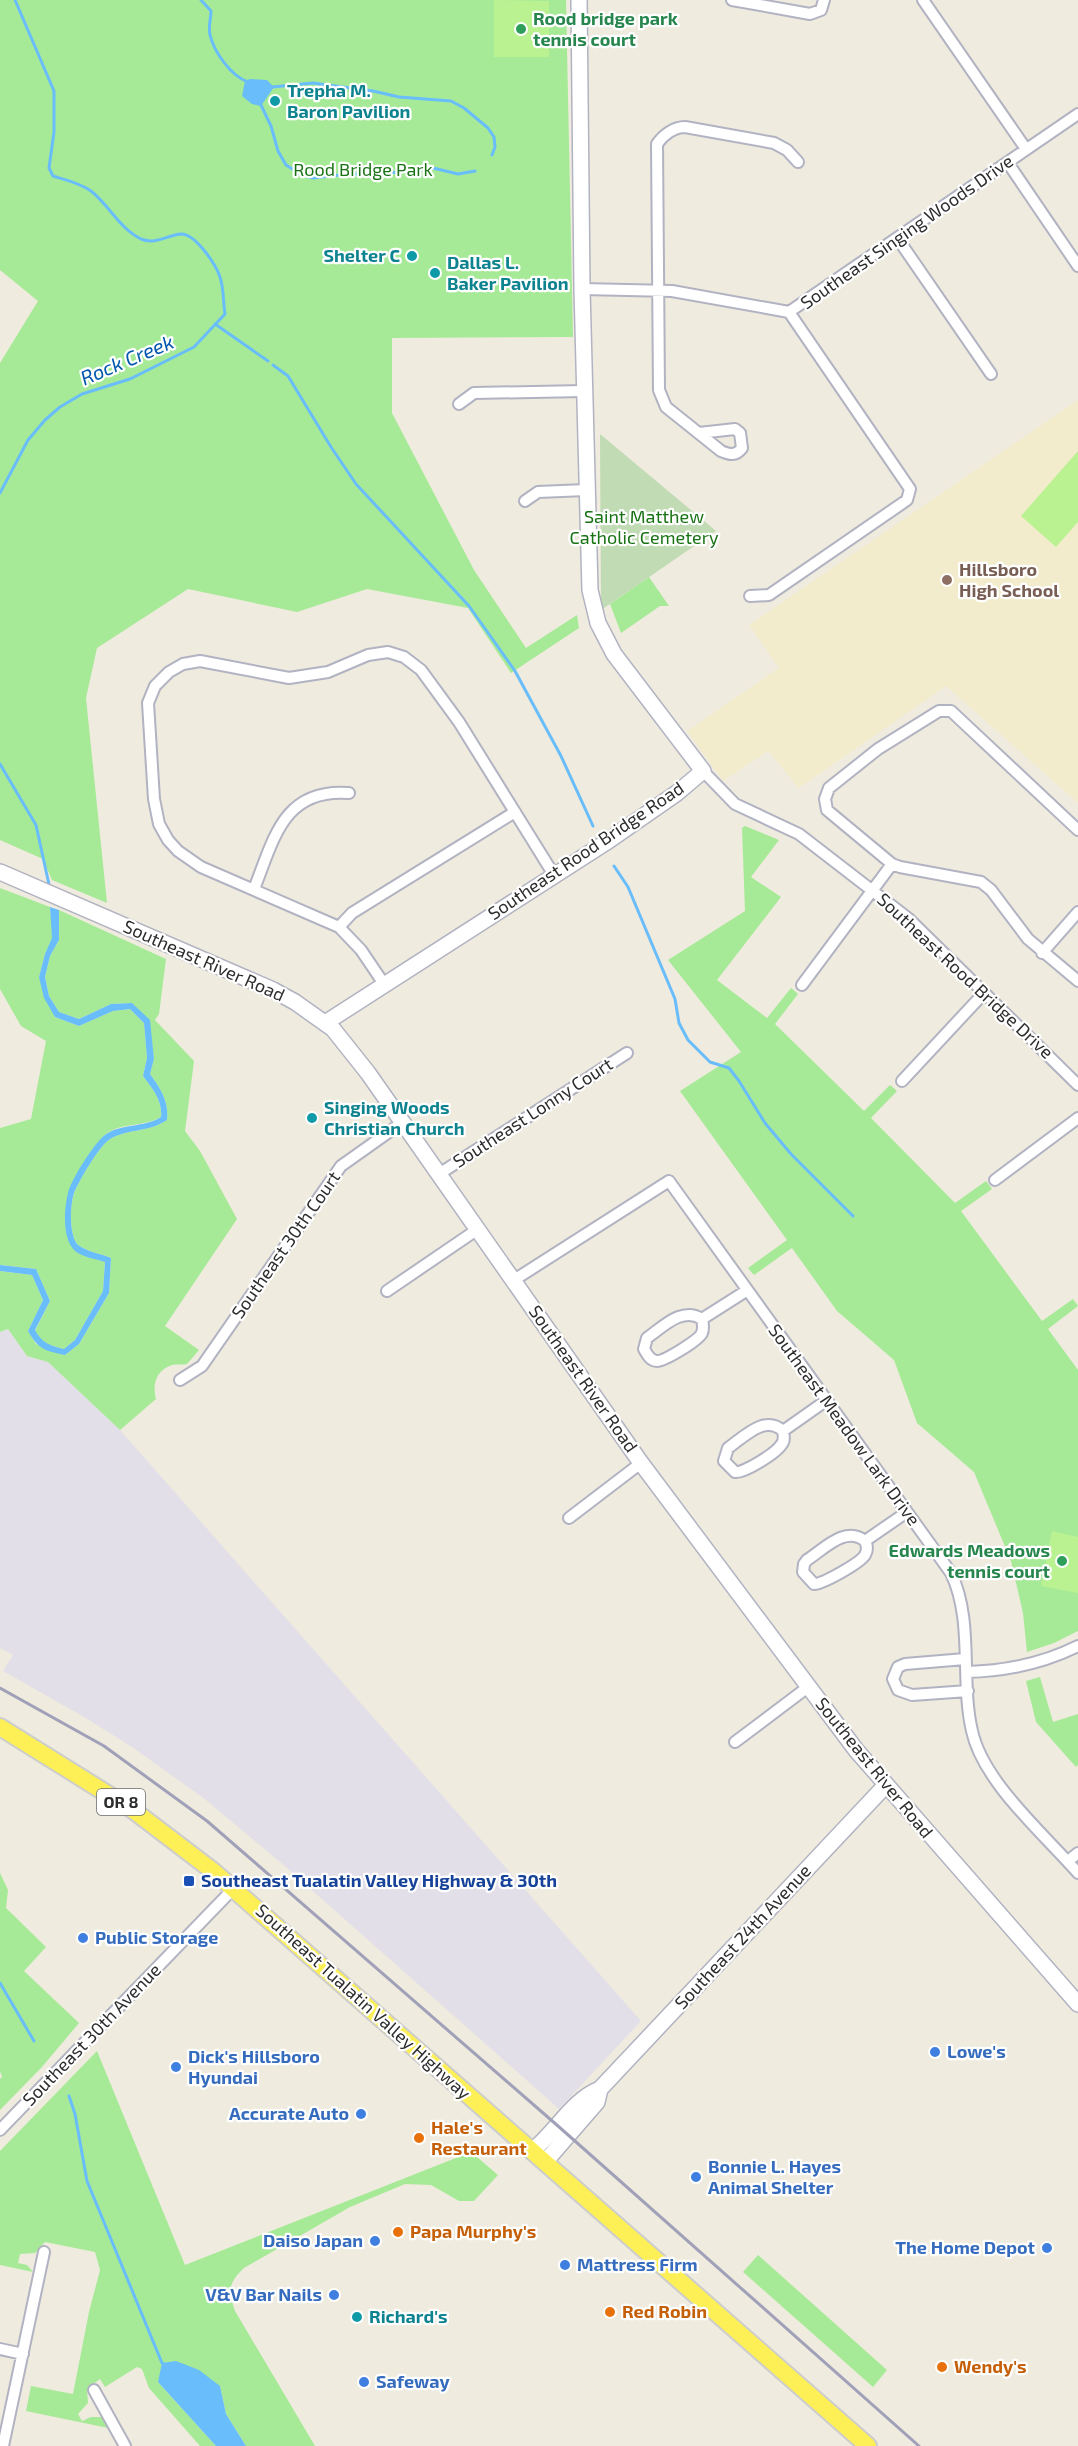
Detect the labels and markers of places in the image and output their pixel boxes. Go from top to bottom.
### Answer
place label: Rood bridge park tennis court [533,7,678,50]
marker: Rood bridge park tennis court [514,22,528,36]
place label: Trepha M. Baron Pavilion [287,79,410,122]
marker: Trepha M. Baron Pavilion [268,94,282,108]
place label: Shelter C [323,244,400,266]
marker: Shelter C [405,249,419,263]
place label: Dallas L. Baker Pavilion [447,251,569,294]
marker: Dallas L. Baker Pavilion [428,266,442,280]
place label: Hillsboro High School [959,558,1059,601]
marker: Hillsboro High School [940,573,954,587]
place label: Singing Woods Christian Church [324,1096,465,1139]
marker: Singing Woods Christian Church [305,1111,319,1125]
place label: Edwards Meadows tennis court [889,1539,1051,1582]
marker: Edwards Meadows tennis court [1055,1554,1069,1568]
place label: Southeast Tualatin Valley Highway & 30th [201,1869,557,1891]
marker: Southeast Tualatin Valley Highway & 30th [182,1874,196,1888]
place label: Public Storage [95,1926,218,1948]
marker: Public Storage [76,1931,90,1945]
place label: Lowe's [947,2040,1006,2062]
place label: Dick's Hillsboro Hyundai [188,2045,320,2088]
marker: Lowe's [928,2045,942,2059]
marker: Dick's Hillsboro Hyundai [169,2060,183,2074]
place label: Accurate Auto [229,2102,349,2124]
marker: Accurate Auto [354,2107,368,2121]
place label: Hale's Restaurant [431,2116,527,2159]
marker: Hale's Restaurant [412,2131,426,2145]
place label: Bonnie L. Hayes Animal Shelter [708,2155,841,2198]
marker: Bonnie L. Hayes Animal Shelter [689,2170,703,2184]
place label: Papa Murphy's [410,2220,536,2242]
marker: Papa Murphy's [391,2225,405,2239]
place label: Daiso Japan [263,2229,363,2251]
marker: Daiso Japan [368,2234,382,2248]
place label: The Home Depot [895,2236,1036,2258]
marker: The Home Depot [1040,2241,1054,2255]
place label: Mattress Firm [577,2253,698,2275]
marker: Mattress Firm [558,2258,572,2272]
place label: V&V Bar Nails [205,2283,322,2305]
marker: V&V Bar Nails [327,2288,341,2302]
place label: Red Robin [622,2300,707,2322]
place label: Richard's [369,2305,448,2327]
marker: Red Robin [603,2305,617,2319]
marker: Richard's [350,2310,364,2324]
place label: Wendy's [954,2355,1027,2377]
marker: Wendy's [935,2360,949,2374]
place label: Safeway [376,2370,450,2392]
marker: Safeway [357,2375,371,2389]

